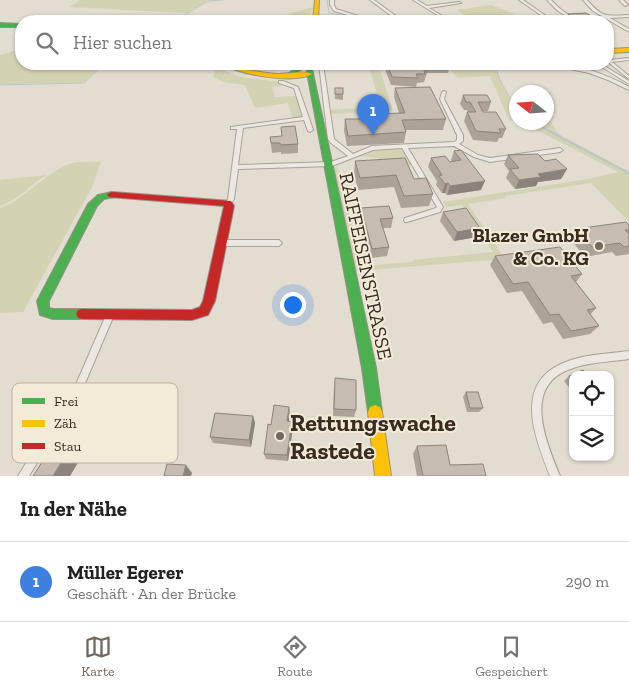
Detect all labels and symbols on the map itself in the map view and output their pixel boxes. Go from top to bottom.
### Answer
north arrow [509,85,554,130]
pin: 1 [357,94,389,135]
street label: RAIFFEISENSTRASSE [334,170,398,362]
place label: Blazer GmbH & Co. KG [472,223,589,270]
marker: Blazer GmbH & Co. KG [593,240,605,252]
your location [280,292,306,318]
legend [12,383,178,463]
text: Frei [54,393,78,410]
place label: Rettungswache Rastede [290,408,456,465]
text: Zäh [54,415,77,432]
marker: Rettungswache Rastede [274,430,286,442]
text: Stau [54,438,81,455]

